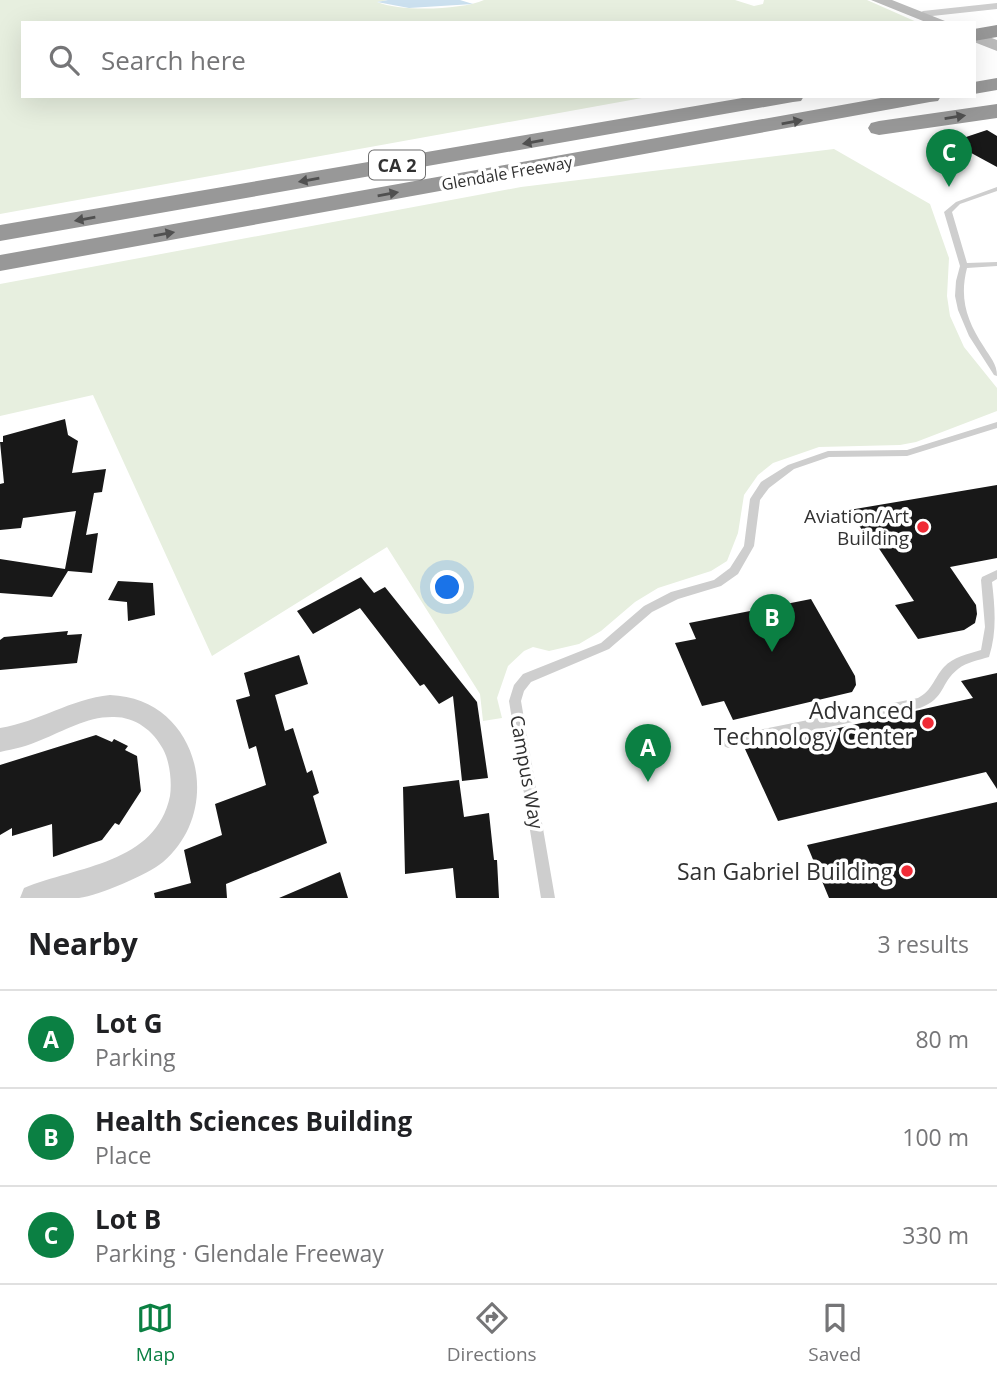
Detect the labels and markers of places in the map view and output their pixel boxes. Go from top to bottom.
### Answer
pin: C [926,129,972,187]
place label: Aviation/Art Building [804,503,909,551]
marker: Aviation/Art Building [915,519,931,535]
pin: B [749,594,795,652]
place label: Advanced Technology Center [714,694,915,752]
marker: Advanced Technology Center [920,715,936,731]
pin: A [625,724,671,782]
place label: San Gabriel Building [677,855,894,887]
marker: San Gabriel Building [899,863,915,879]

